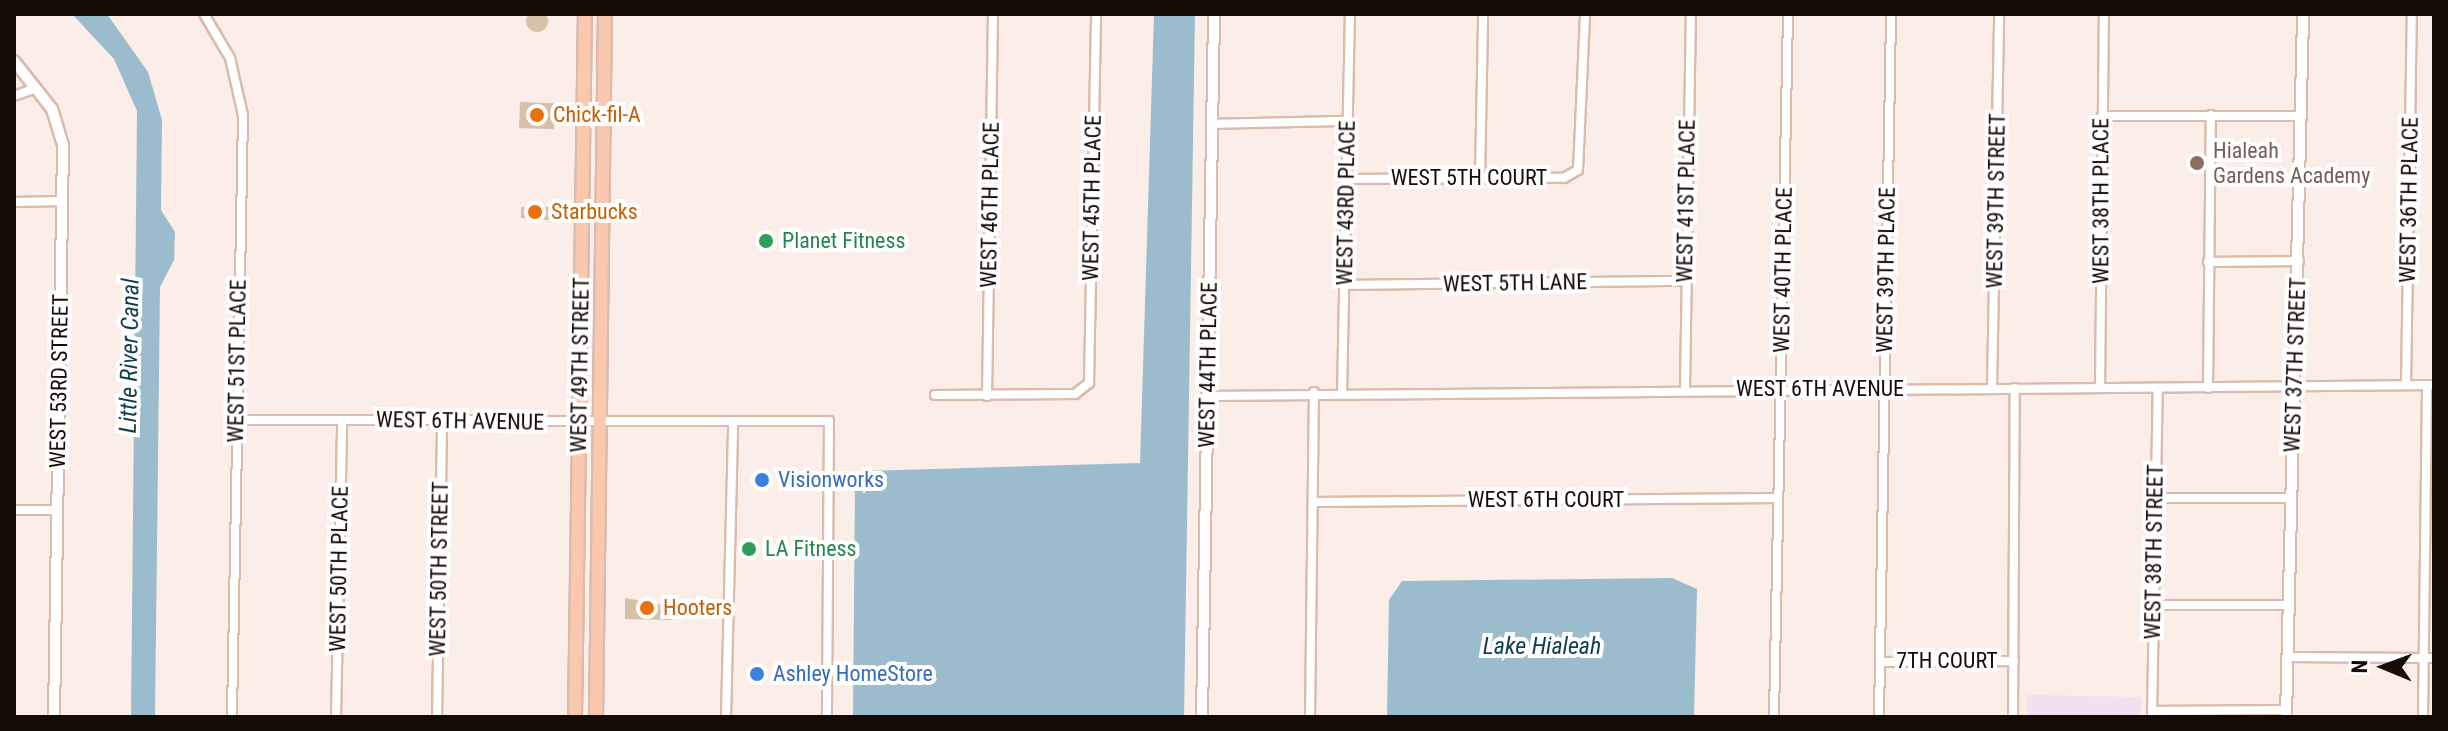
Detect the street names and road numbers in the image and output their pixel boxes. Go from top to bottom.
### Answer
street label: WEST 39TH STREET [1981,113,2011,289]
street label: WEST 45TH PLACE [1077,115,1107,281]
street label: WEST 36TH PLACE [2394,117,2424,283]
street label: WEST 38TH PLACE [2088,118,2114,284]
street label: WEST 41ST PLACE [1671,119,1701,283]
street label: WEST 43RD PLACE [1331,120,1361,286]
street label: WEST 46TH PLACE [975,122,1005,288]
street label: WEST 5TH COURT [1391,165,1547,191]
street label: WEST 40TH PLACE [1768,187,1798,353]
street label: WEST 39TH PLACE [1871,187,1901,353]
street label: WEST 5TH LANE [1443,269,1587,297]
street label: WEST 49TH STREET [565,277,595,453]
street label: WEST 37TH STREET [2279,277,2311,453]
street label: WEST 51ST PLACE [222,279,252,443]
street label: WEST 44TH PLACE [1193,282,1223,448]
street label: WEST 53RD STREET [44,293,74,469]
street label: WEST 6TH AVENUE [1736,376,1904,402]
street label: WEST 6TH AVENUE [376,406,544,436]
street label: WEST 38TH STREET [2139,464,2169,640]
street label: WEST 50TH STREET [424,481,454,657]
street label: WEST 50TH PLACE [324,486,354,652]
street label: WEST 6TH COURT [1468,487,1624,513]
street label: 7TH COURT [1896,648,1998,674]

